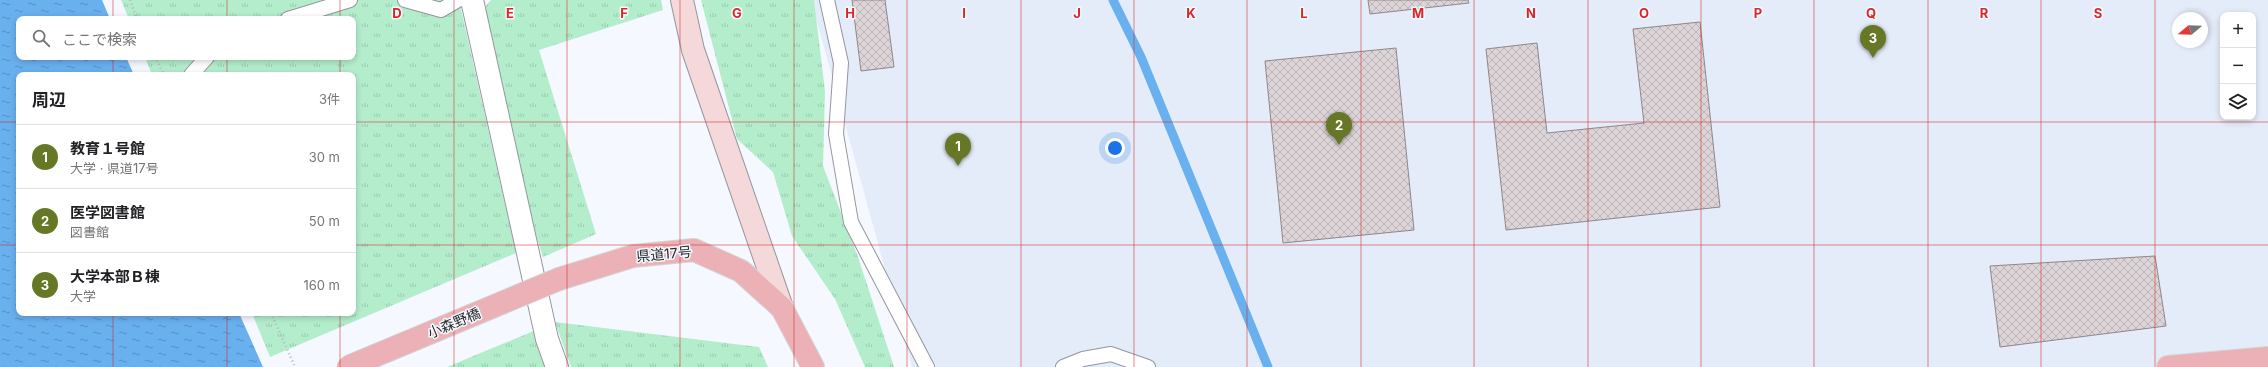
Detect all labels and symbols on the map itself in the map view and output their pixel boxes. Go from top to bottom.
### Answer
text: D [392,5,402,21]
text: E [506,5,514,21]
text: F [620,5,628,21]
text: G [732,5,742,21]
text: H [845,5,855,21]
text: I [962,5,966,21]
text: J [1073,5,1081,21]
text: K [1186,5,1196,21]
text: L [1300,5,1308,21]
text: M [1412,5,1424,21]
text: N [1526,5,1536,21]
text: O [1639,5,1649,21]
text: P [1754,5,1762,21]
text: Q [1866,5,1876,21]
text: R [1980,5,1989,21]
text: S [2094,5,2102,21]
north arrow [2172,12,2208,48]
pin: 3 [1860,25,1886,58]
pin: 2 [1326,112,1352,145]
pin: 1 [945,133,971,166]
your location [1105,138,1125,158]
street label: 県道17号 [636,243,692,264]
street label: 小森野橋 [425,304,483,341]

